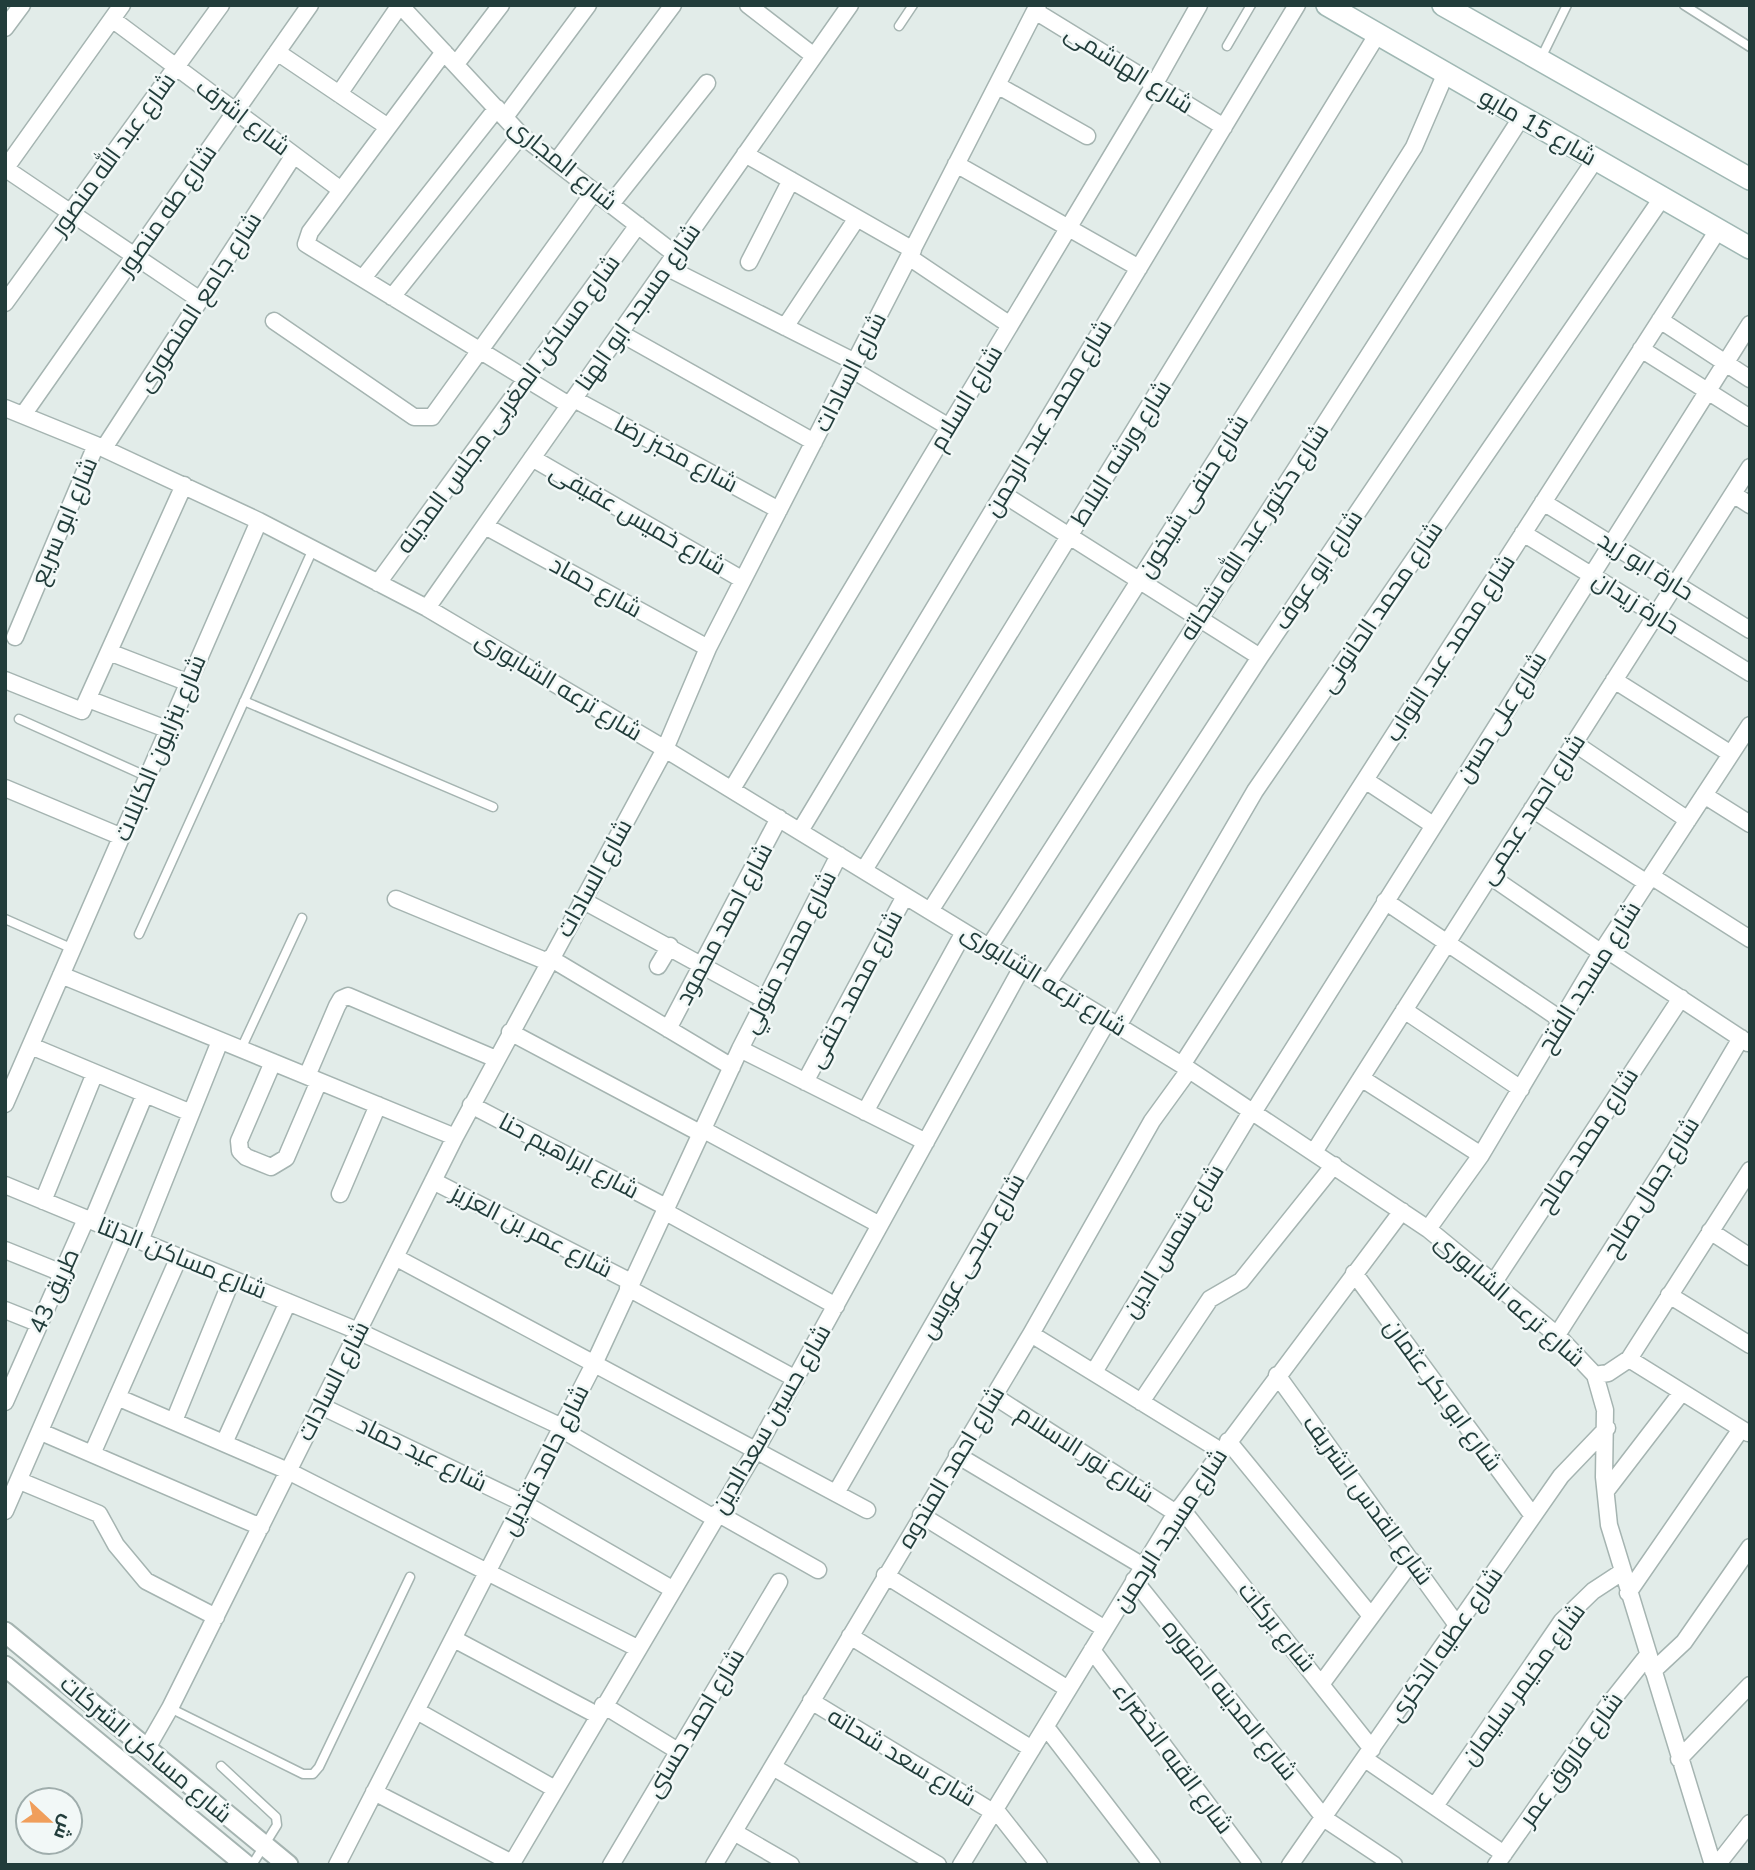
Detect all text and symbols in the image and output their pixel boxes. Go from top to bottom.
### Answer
street label: شارع الهاشمى [1059,17,1199,121]
street label: شارع عبد الله منصور [42,66,183,243]
street label: شارع اشرف [189,71,297,163]
street label: شارع 15 مايو [1474,81,1602,173]
street label: شارع المجارى [502,110,624,218]
street label: شارع طه منصور [109,138,224,284]
street label: شارع جامع المنصورى [129,206,269,398]
street label: شارع مسجد ابو الهنا [568,217,708,397]
street label: شارع مساكن المغربى مجلس المدينه [389,248,627,560]
street label: شارع السادات [806,307,894,437]
street label: شارع محمد عبد الرحمن [976,314,1120,522]
street label: شارع السلام [922,339,1010,457]
street label: شارع ورشه البلاط [1063,374,1179,532]
street label: شارع مخبز رضا [608,408,744,500]
street label: شارع حنفى شيخون [1130,408,1256,584]
street label: شارع دكتور عبد الله شحاته [1172,417,1336,647]
street label: شارع ابو سريع [23,452,105,590]
street label: شارع خميس عفيفى [544,456,732,582]
street label: شارع ابو عوف [1266,504,1370,636]
street label: شارع محمد الحانونى [1312,515,1450,699]
street label: حارة ابو زيد [1592,524,1700,608]
street label: شارع محمد عبد التواب [1377,548,1523,748]
street label: شارع حماد [544,549,648,625]
street label: حارة زيدان [1586,564,1686,642]
street label: شارع ترعه الشابورى [470,624,648,748]
street label: شارع على حسن [1448,646,1554,788]
street label: شارع بنزايون الكابلات [106,650,214,846]
street label: شارع احمد عجمى [1471,727,1593,891]
street label: شارع السادات [548,813,640,943]
street label: شارع احمد محمود [668,837,780,1011]
street label: شارع محمد متولي [734,865,846,1040]
street label: شارع مسجد الفتح [1530,895,1648,1059]
street label: شارع محمد حنفى [800,904,910,1074]
street label: شارع ترعه الشابورى [955,916,1133,1044]
street label: شارع محمد صالح [1528,1062,1646,1218]
street label: شارع ابراهيم حنا [493,1106,645,1206]
street label: شارع جمال صالح [1595,1111,1707,1263]
street label: شارع شمس الدين [1115,1158,1231,1324]
street label: شارع صبحى عويس [912,1168,1032,1344]
street label: شارع عمر بن العزيز [444,1176,618,1285]
street label: شارع مساكن الدلتا [92,1209,272,1307]
street label: شارع ترعه الشابورى [1428,1226,1592,1374]
street label: طريق 43 [21,1243,87,1339]
street label: شارع ابو بكر عثمان [1377,1312,1509,1478]
street label: شارع السادات [289,1316,377,1446]
street label: شارع حسين سعدالدين [704,1318,838,1520]
street label: شارع حامد قنديل [493,1379,597,1541]
street label: شارع احمد المندوه [890,1380,1012,1554]
street label: شارع نور الاسلام [1010,1397,1160,1511]
street label: شارع القدس الشريف [1295,1408,1441,1592]
street label: شارع عيد حماد [352,1409,492,1499]
street label: شارع مسجد الرحمن [1105,1442,1235,1618]
street label: شارع عطيه الذكرى [1380,1560,1510,1728]
street label: شارع بركات [1231,1575,1323,1679]
street label: شارع مخيمر سليمان [1453,1597,1593,1771]
street label: شارع المدينه المنوره [1155,1613,1305,1787]
street label: شارع احمد حسنى [638,1643,752,1803]
street label: شارع مساكن الشركات [54,1669,238,1829]
street label: شارع القبه الخضراء [1105,1676,1241,1840]
street label: شارع فاروق عمر [1510,1686,1630,1834]
street label: شارع سعد شحاته [822,1700,982,1814]
north arrow [14,1786,84,1856]

